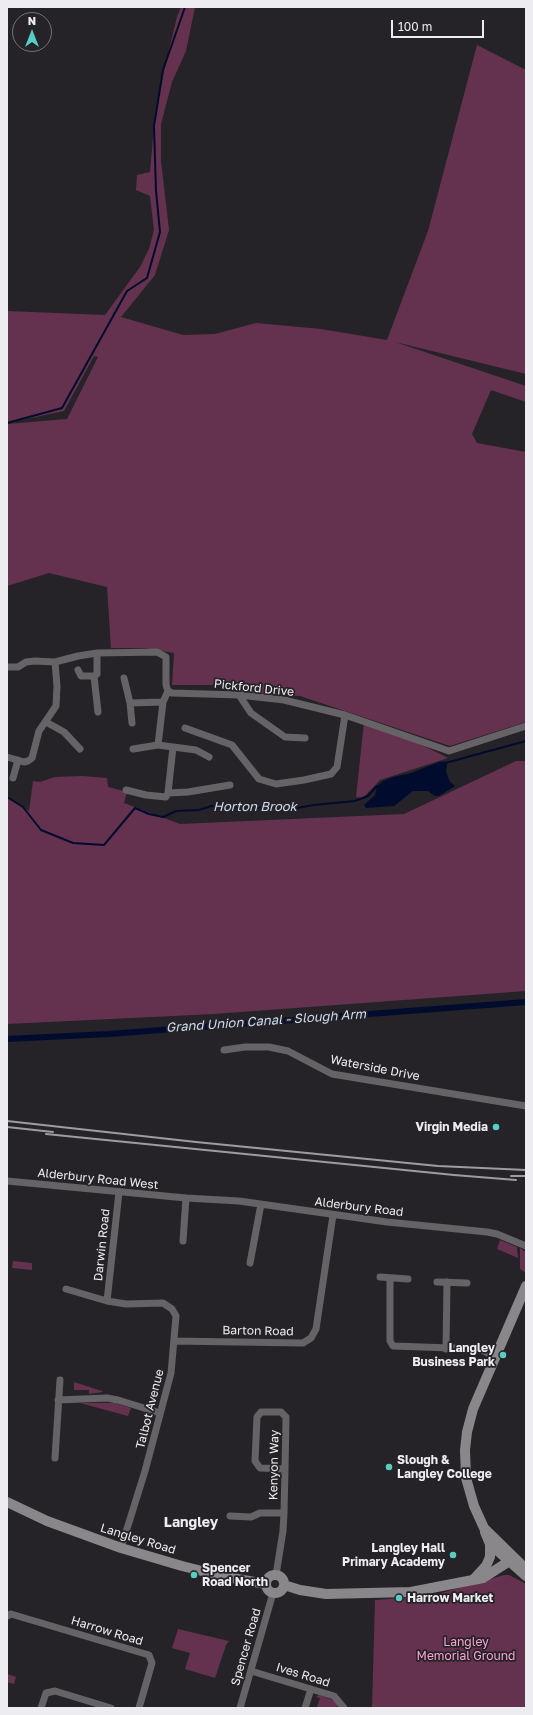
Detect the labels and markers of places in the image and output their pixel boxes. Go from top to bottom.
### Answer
place label: Virgin Media [415,1120,488,1134]
marker: Virgin Media [491,1122,501,1132]
place label: Langley Business Park [412,1341,495,1369]
marker: Langley Business Park [498,1350,508,1360]
place label: Slough & Langley College [397,1453,492,1481]
marker: Slough & Langley College [384,1462,394,1472]
place label: Langley Hall Primary Academy [342,1541,445,1569]
marker: Langley Hall Primary Academy [448,1550,458,1560]
place label: Spencer Road North [202,1561,268,1589]
marker: Spencer Road North [189,1570,199,1580]
place label: Harrow Market [407,1591,493,1605]
marker: Harrow Market [394,1593,404,1603]

